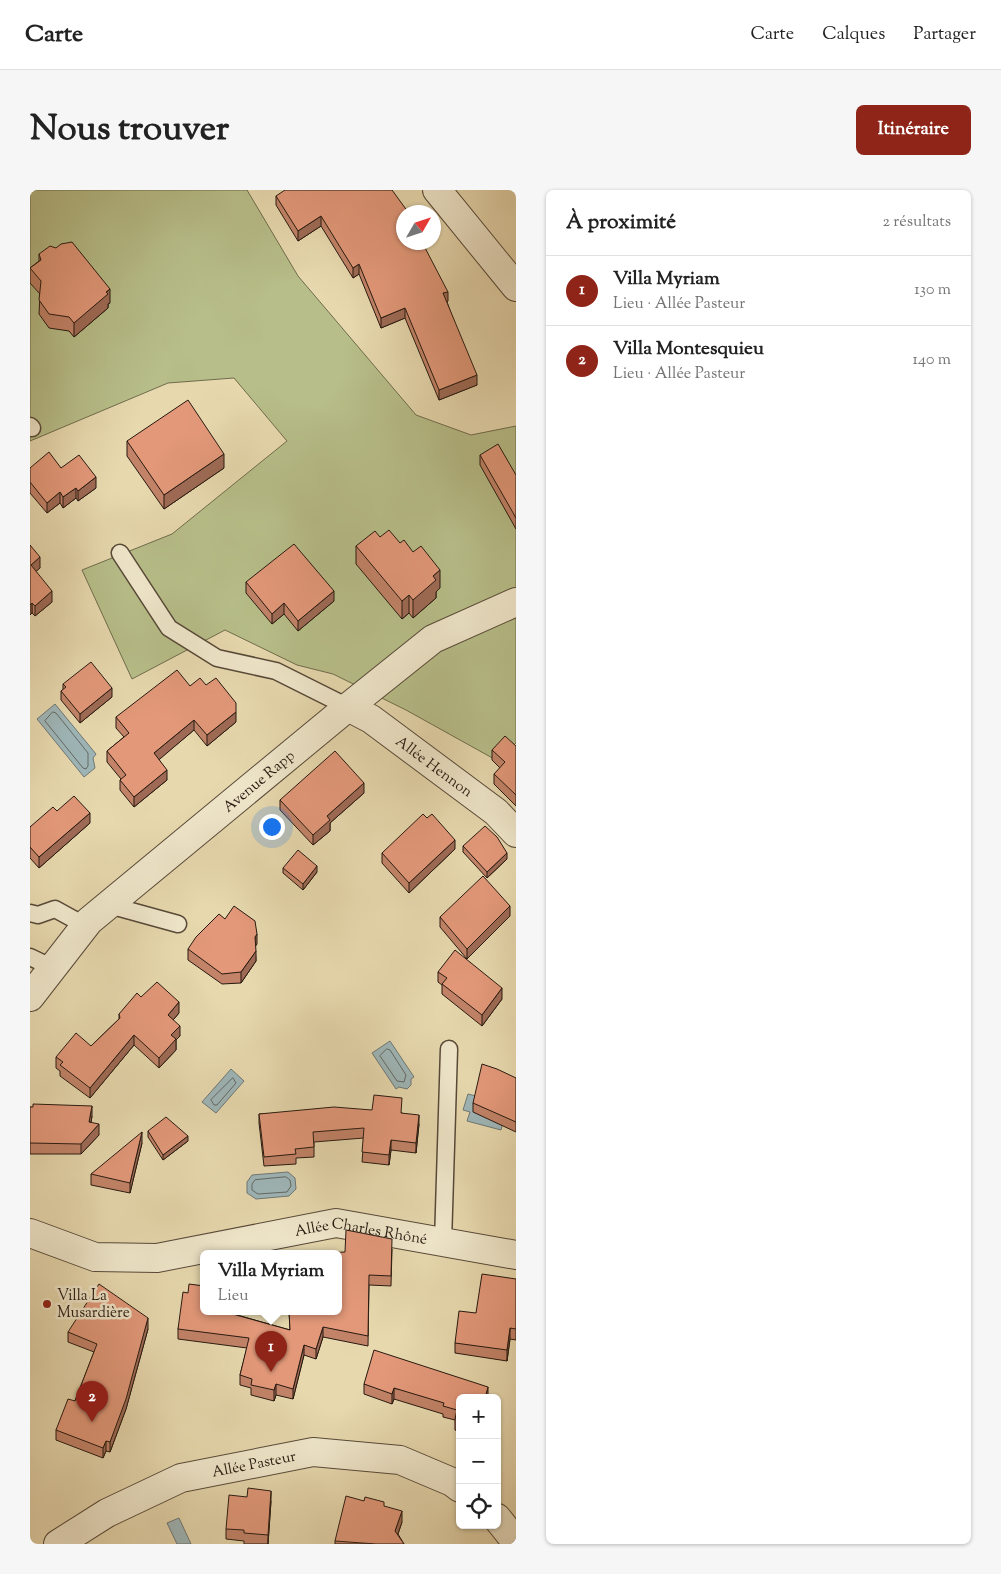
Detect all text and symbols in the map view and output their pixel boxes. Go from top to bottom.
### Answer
text: Carte [25,18,83,52]
text: Carte [751,22,794,48]
text: Calques [822,22,885,48]
text: Partager [913,22,976,48]
text: Nous trouver [30,105,229,156]
button: Itinéraire [856,105,971,155]
north arrow [396,205,441,250]
text: À proximité [566,208,676,238]
text: 2 résultats [882,211,951,234]
text: Villa Myriam [613,266,720,293]
text: 1 [579,279,585,302]
text: 130 m [914,279,951,302]
text: Lieu · Allée Pasteur [613,293,745,316]
text: Villa Montesquieu [613,336,764,363]
text: 2 [578,349,586,372]
text: 140 m [913,349,951,372]
text: Lieu · Allée Pasteur [613,363,745,386]
street label: Allée Hennon [391,732,476,803]
street label: Avenue Rapp [219,746,300,818]
your location [259,814,285,840]
street label: Allée Charles Rhôné [293,1213,429,1251]
popup [200,1250,342,1315]
text: Villa Myriam [218,1258,324,1285]
text: Lieu [218,1285,248,1308]
place label: Villa La Musardière [57,1286,130,1324]
marker: Villa La Musardière [41,1298,53,1310]
pin: 1 [255,1331,287,1372]
pin: 2 [76,1381,108,1422]
map controls [456,1394,501,1529]
button: + [456,1394,501,1439]
button: − [456,1439,501,1484]
street label: Allée Pasteur [210,1447,298,1484]
button: locate [456,1484,501,1529]

